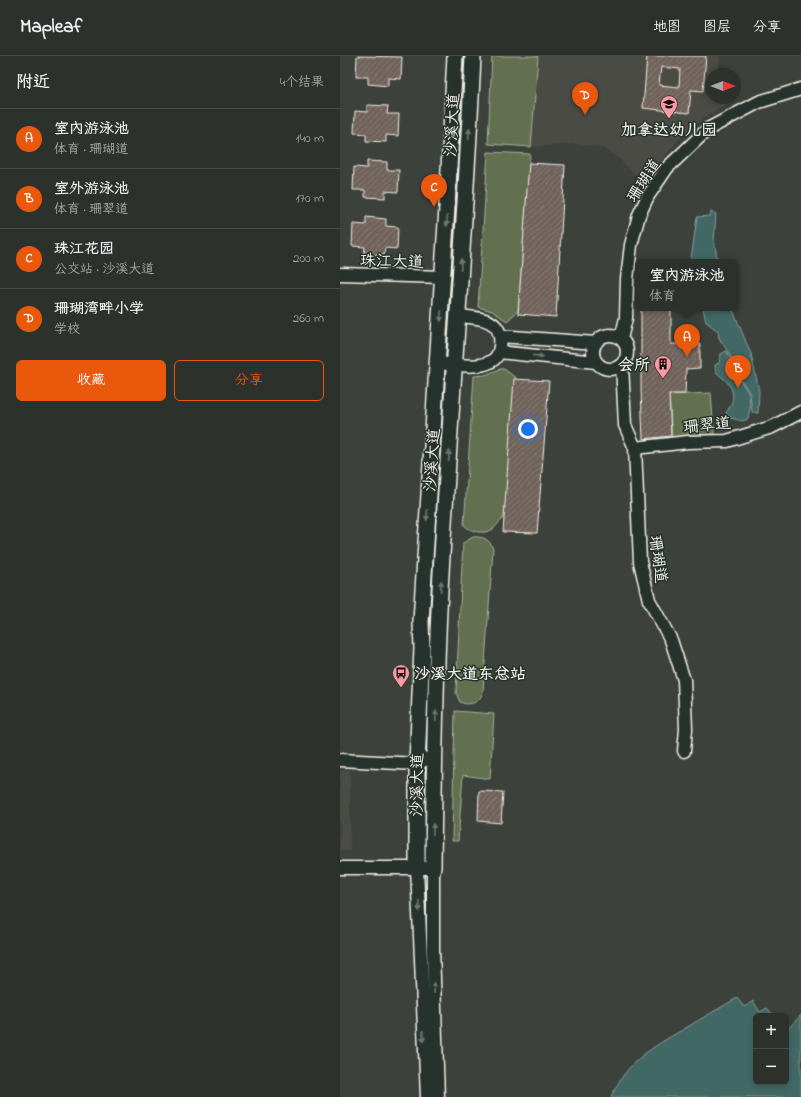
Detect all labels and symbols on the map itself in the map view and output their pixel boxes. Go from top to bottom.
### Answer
north arrow [705,68,741,104]
pin: D [572,82,598,115]
street label: 沙溪大道 [439,93,467,158]
school or university icon: 加拿达幼儿园 [659,94,679,119]
place label: 加拿达幼儿园 [621,119,717,143]
one-way arrow [465,128,472,140]
street label: 珊瑚道 [622,154,668,208]
pin: C [421,174,447,207]
one-way arrow [443,215,450,227]
street label: 珠江大道 [360,249,424,275]
one-way arrow [458,257,465,270]
one-way arrow [437,310,444,322]
pin: A [674,324,700,357]
one-way arrow [532,353,544,359]
place label: 会所 [618,354,650,378]
building icon: 会所 [653,354,673,379]
pin: B [725,355,751,388]
street label: 珊翠道 [682,412,732,440]
your location [518,419,538,439]
street label: 沙溪大道 [419,427,447,493]
one-way arrow [446,450,453,462]
one-way arrow [424,509,431,521]
street label: 珊瑚道 [642,534,672,585]
one-way arrow [437,580,444,592]
bus stop icon: 沙溪大道东总站 [391,663,411,688]
place label: 沙溪大道东总站 [414,663,526,687]
one-way arrow [433,709,439,722]
street label: 沙溪大道 [405,753,431,817]
one-way arrow [430,823,437,835]
one-way arrow [416,900,423,912]
one-way arrow [431,981,437,994]
one-way arrow [420,1030,427,1042]

